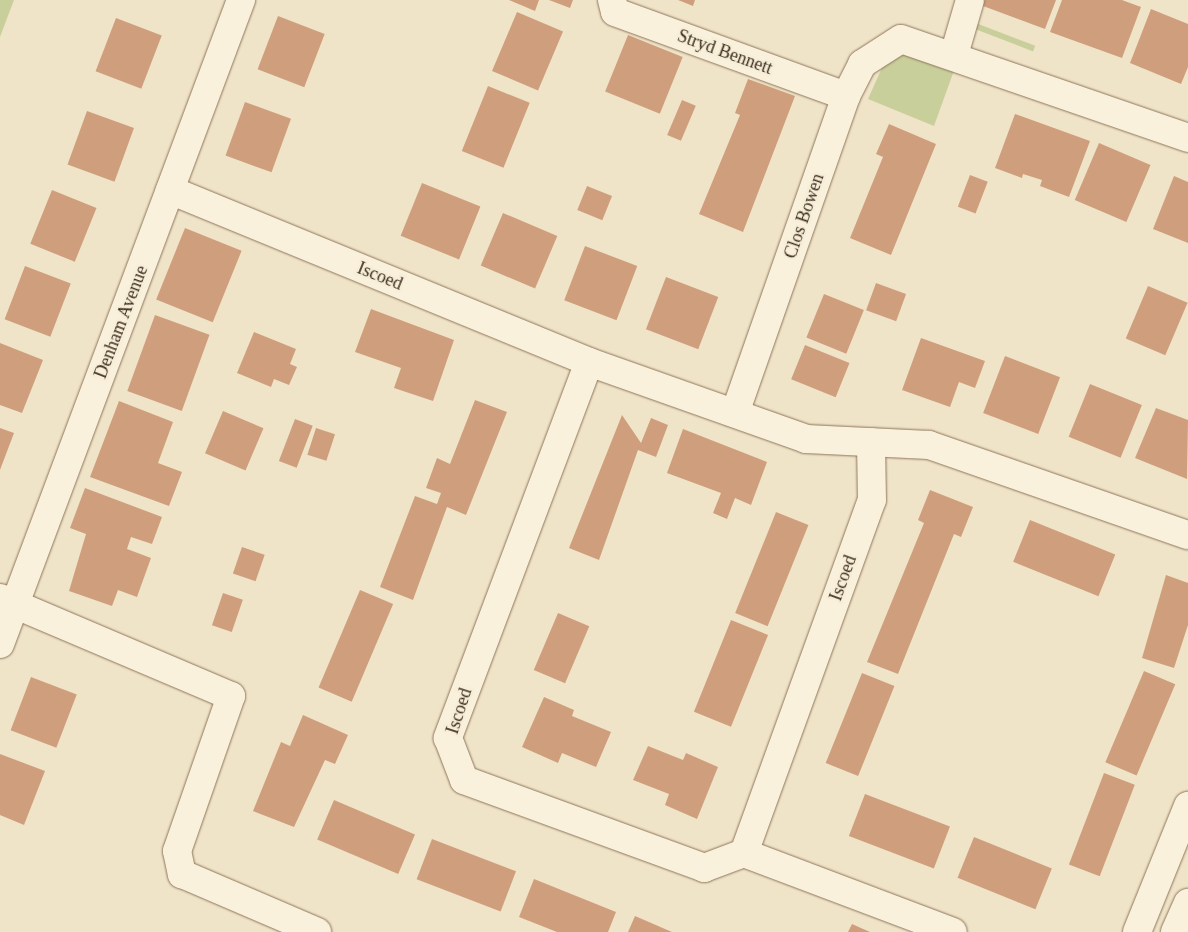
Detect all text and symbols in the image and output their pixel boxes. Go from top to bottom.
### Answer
street label: Stryd Bennett [675,25,775,79]
street label: Clos Bowen [779,171,829,261]
street label: Iscoed [354,257,406,295]
street label: Denham Avenue [89,262,153,382]
street label: Iscoed [825,552,861,604]
street label: Iscoed [441,685,477,737]

